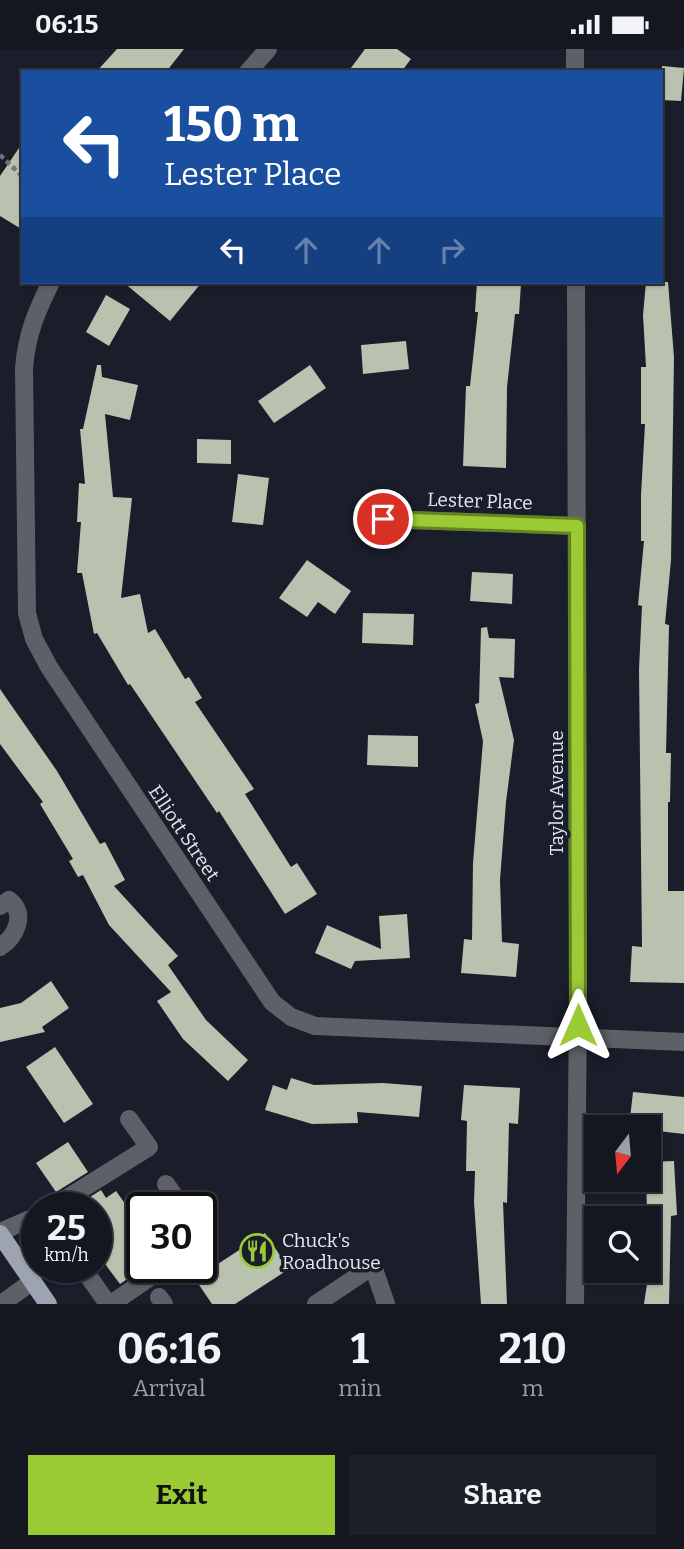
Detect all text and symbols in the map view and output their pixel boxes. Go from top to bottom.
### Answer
text: 06:15 [35,9,98,40]
text: 150 m [164,95,299,154]
icon: left [49,98,140,189]
text: Lester Place [164,155,342,193]
icon: left [214,231,252,269]
icon: ahead [287,231,325,269]
icon: ahead [360,231,398,269]
icon: right [433,231,471,269]
street label: Lester Place [427,488,533,514]
pin [353,489,413,549]
icon: arrive [364,500,402,538]
street label: Taylor Avenue [545,730,568,856]
street label: Elliott Street [144,781,225,885]
position arrow [541,988,615,1062]
north arrow [584,1115,662,1192]
map controls [584,1115,661,1283]
speed limit sign: 30 [126,1192,217,1283]
button: search [584,1206,661,1283]
text: 25 [47,1207,86,1249]
place label: Chuck's Roadhouse [282,1229,381,1274]
restaurant icon: Chuck's Roadhouse [238,1232,276,1270]
text: km/h [44,1244,89,1266]
text: 06:16 [117,1324,221,1374]
text: 1 [351,1324,369,1374]
text: 210 [499,1324,567,1374]
text: Arrival [133,1374,206,1402]
text: min [338,1374,382,1402]
text: m [522,1374,544,1402]
button: Exit [28,1455,335,1535]
button: Share [349,1455,656,1535]

